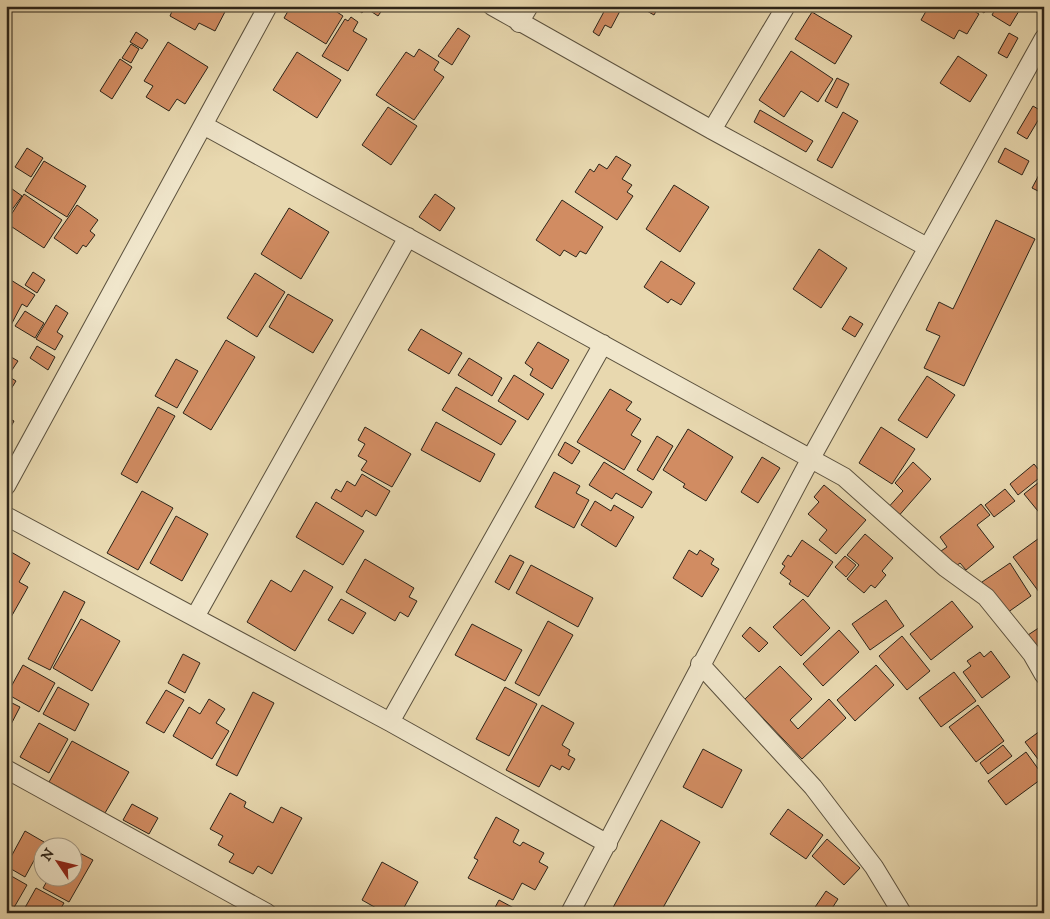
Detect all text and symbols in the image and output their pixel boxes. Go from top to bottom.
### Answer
north arrow [32,836,82,886]
text: N [37,845,59,865]

